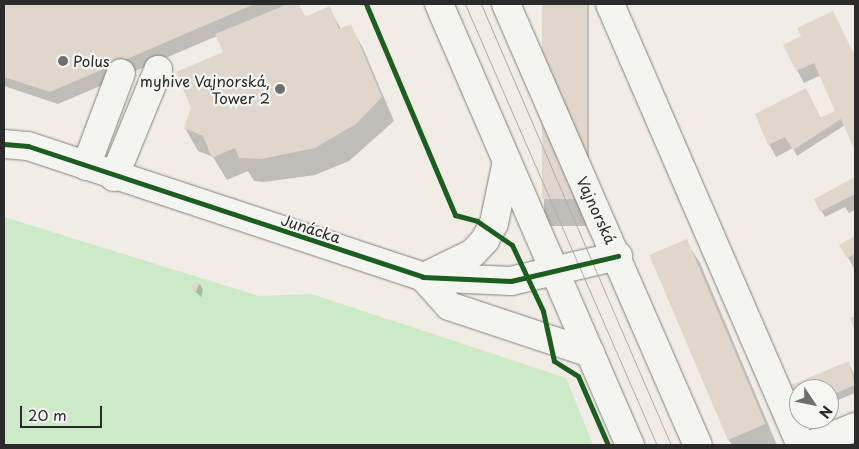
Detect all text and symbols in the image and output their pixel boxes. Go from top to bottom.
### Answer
place label: Polus [73,52,110,70]
marker: Polus [57,55,69,67]
place label: myhive Vajnorská, Tower 2 [139,71,270,106]
marker: myhive Vajnorská, Tower 2 [274,83,286,95]
street label: Vajnorská [574,173,620,247]
street label: Junácka [279,210,343,246]
north arrow [789,379,839,429]
scale bar [22,396,105,428]
text: N [814,402,838,423]
text: 20 m [28,403,67,426]

